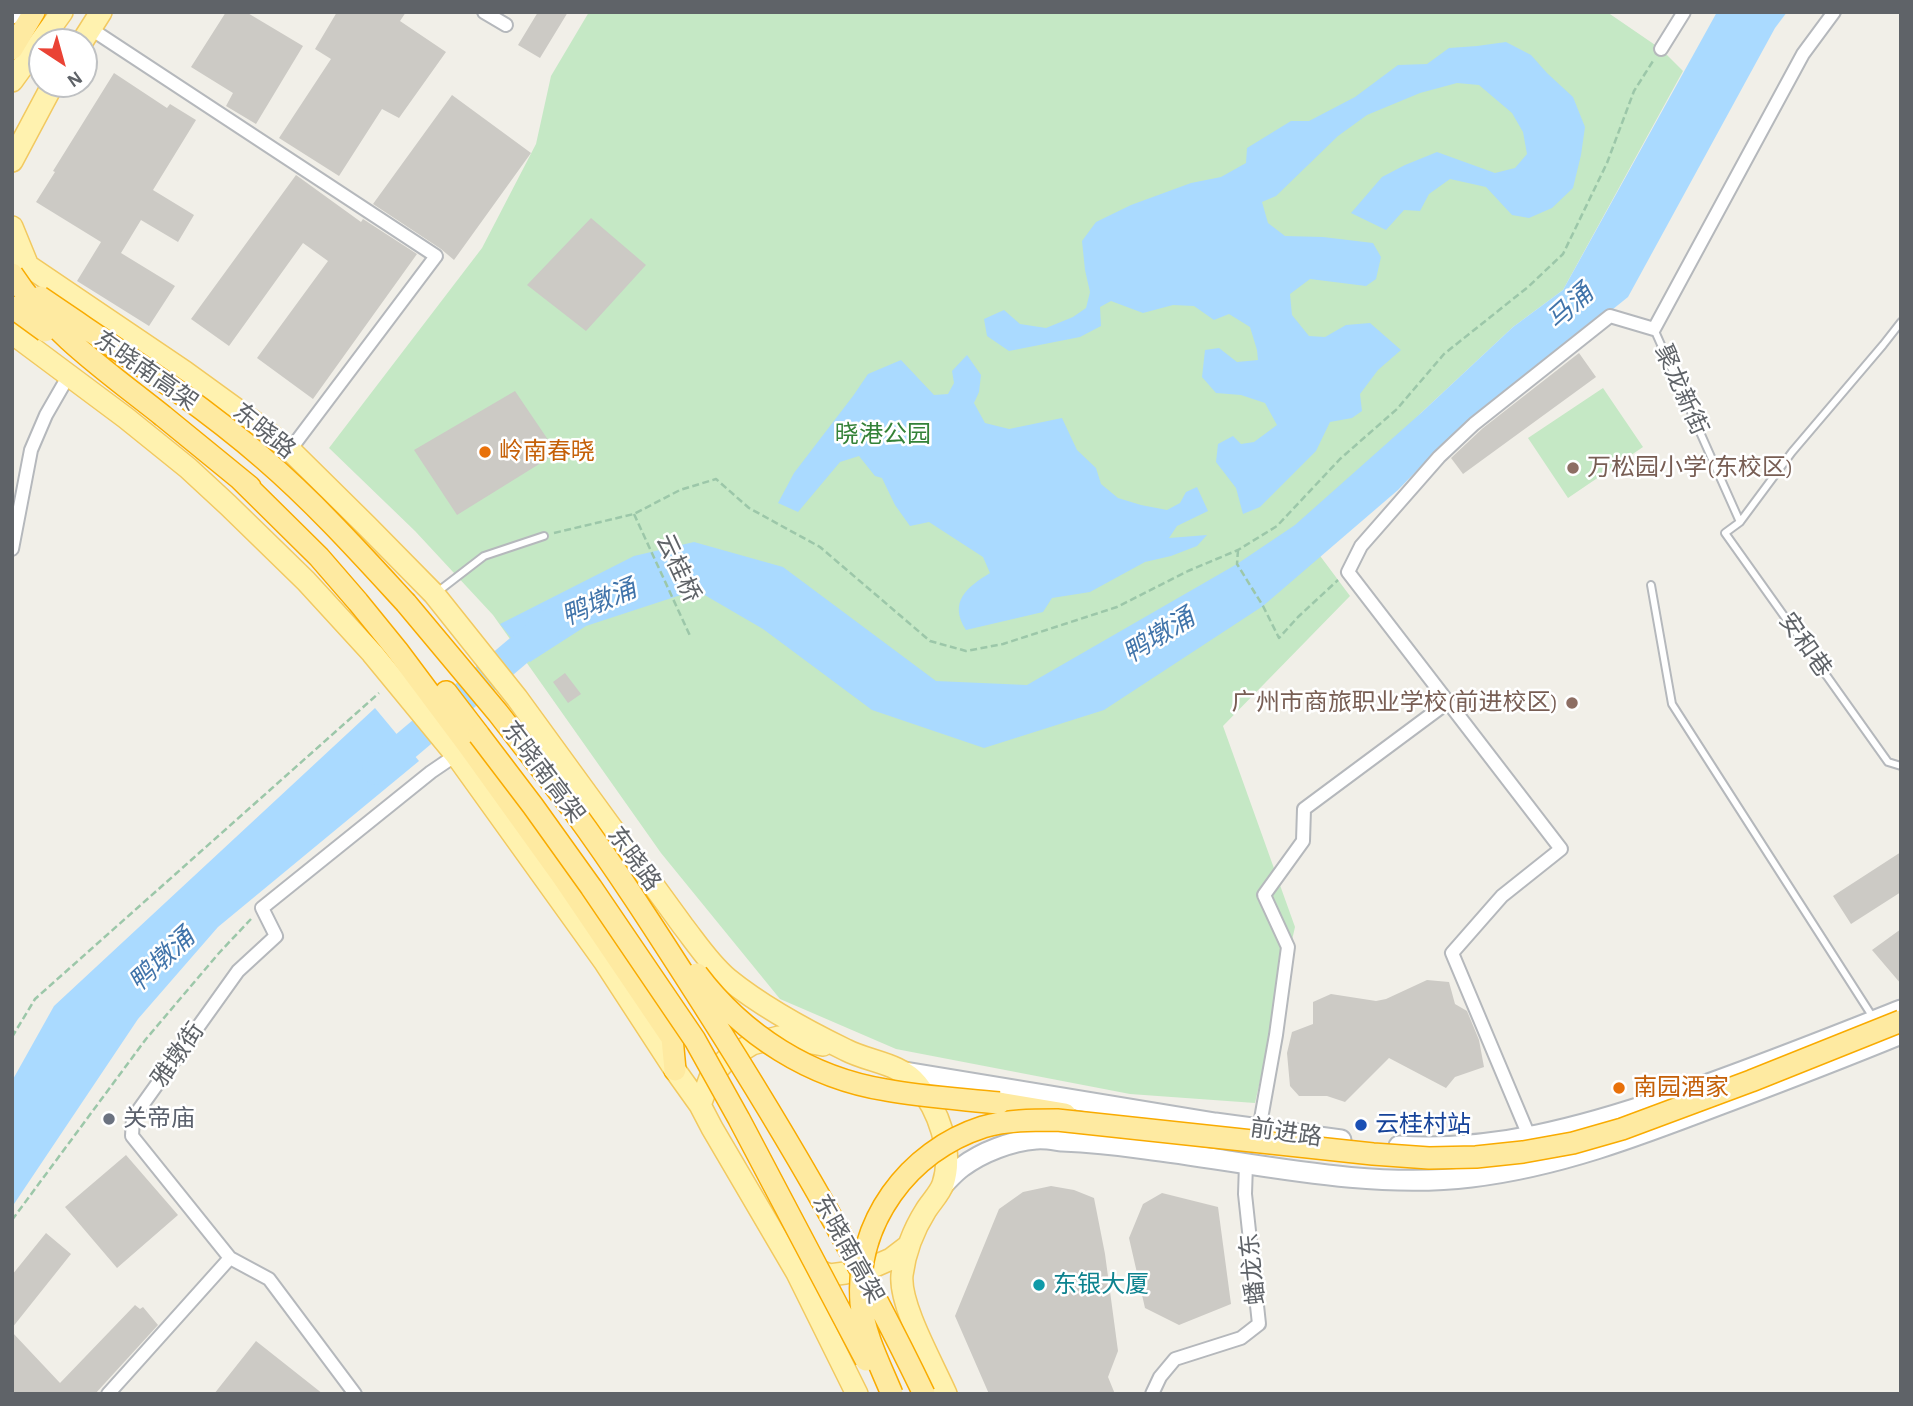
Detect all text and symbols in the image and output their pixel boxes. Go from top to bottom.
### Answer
north arrow [28,28,98,98]
text: N [64,67,85,90]
water label: 马涌 [1540,278,1600,336]
street label: 东晓南高架 [89,325,203,417]
street label: 聚龙新街 [1648,340,1714,440]
street label: 东晓路 [227,397,301,465]
park label: 晓港公园 [835,421,931,449]
place label: 岭南春晓 [499,438,595,466]
marker: 岭南春晓 [477,444,493,460]
place label: 万松园小学(东校区) [1587,454,1793,482]
marker: 万松园小学(东校区) [1565,460,1581,476]
street label: 云桂桥 [650,529,706,607]
water label: 鸭墩涌 [557,573,641,633]
water label: 鸭墩涌 [1118,602,1200,670]
street label: 安和巷 [1773,607,1837,683]
place label: 广州市商旅职业学校(前进校区) [1232,689,1558,717]
marker: 广州市商旅职业学校(前进校区) [1564,695,1580,711]
street label: 东晓南高架 [495,715,591,829]
street label: 东晓路 [601,821,667,897]
water label: 鸭墩涌 [123,922,201,998]
street label: 雅墩街 [146,1017,210,1093]
place label: 南园酒家 [1633,1074,1729,1102]
marker: 南园酒家 [1611,1080,1627,1096]
place label: 关帝庙 [123,1105,195,1133]
marker: 关帝庙 [101,1111,117,1127]
place label: 云桂村站 [1375,1111,1471,1139]
street label: 前进路 [1248,1114,1324,1152]
marker: 云桂村站 [1353,1117,1369,1133]
street label: 东晓南高架 [806,1190,890,1308]
street label: 蟠龙东 [1235,1232,1271,1306]
place label: 东银大厦 [1053,1271,1149,1299]
marker: 东银大厦 [1031,1277,1047,1293]

